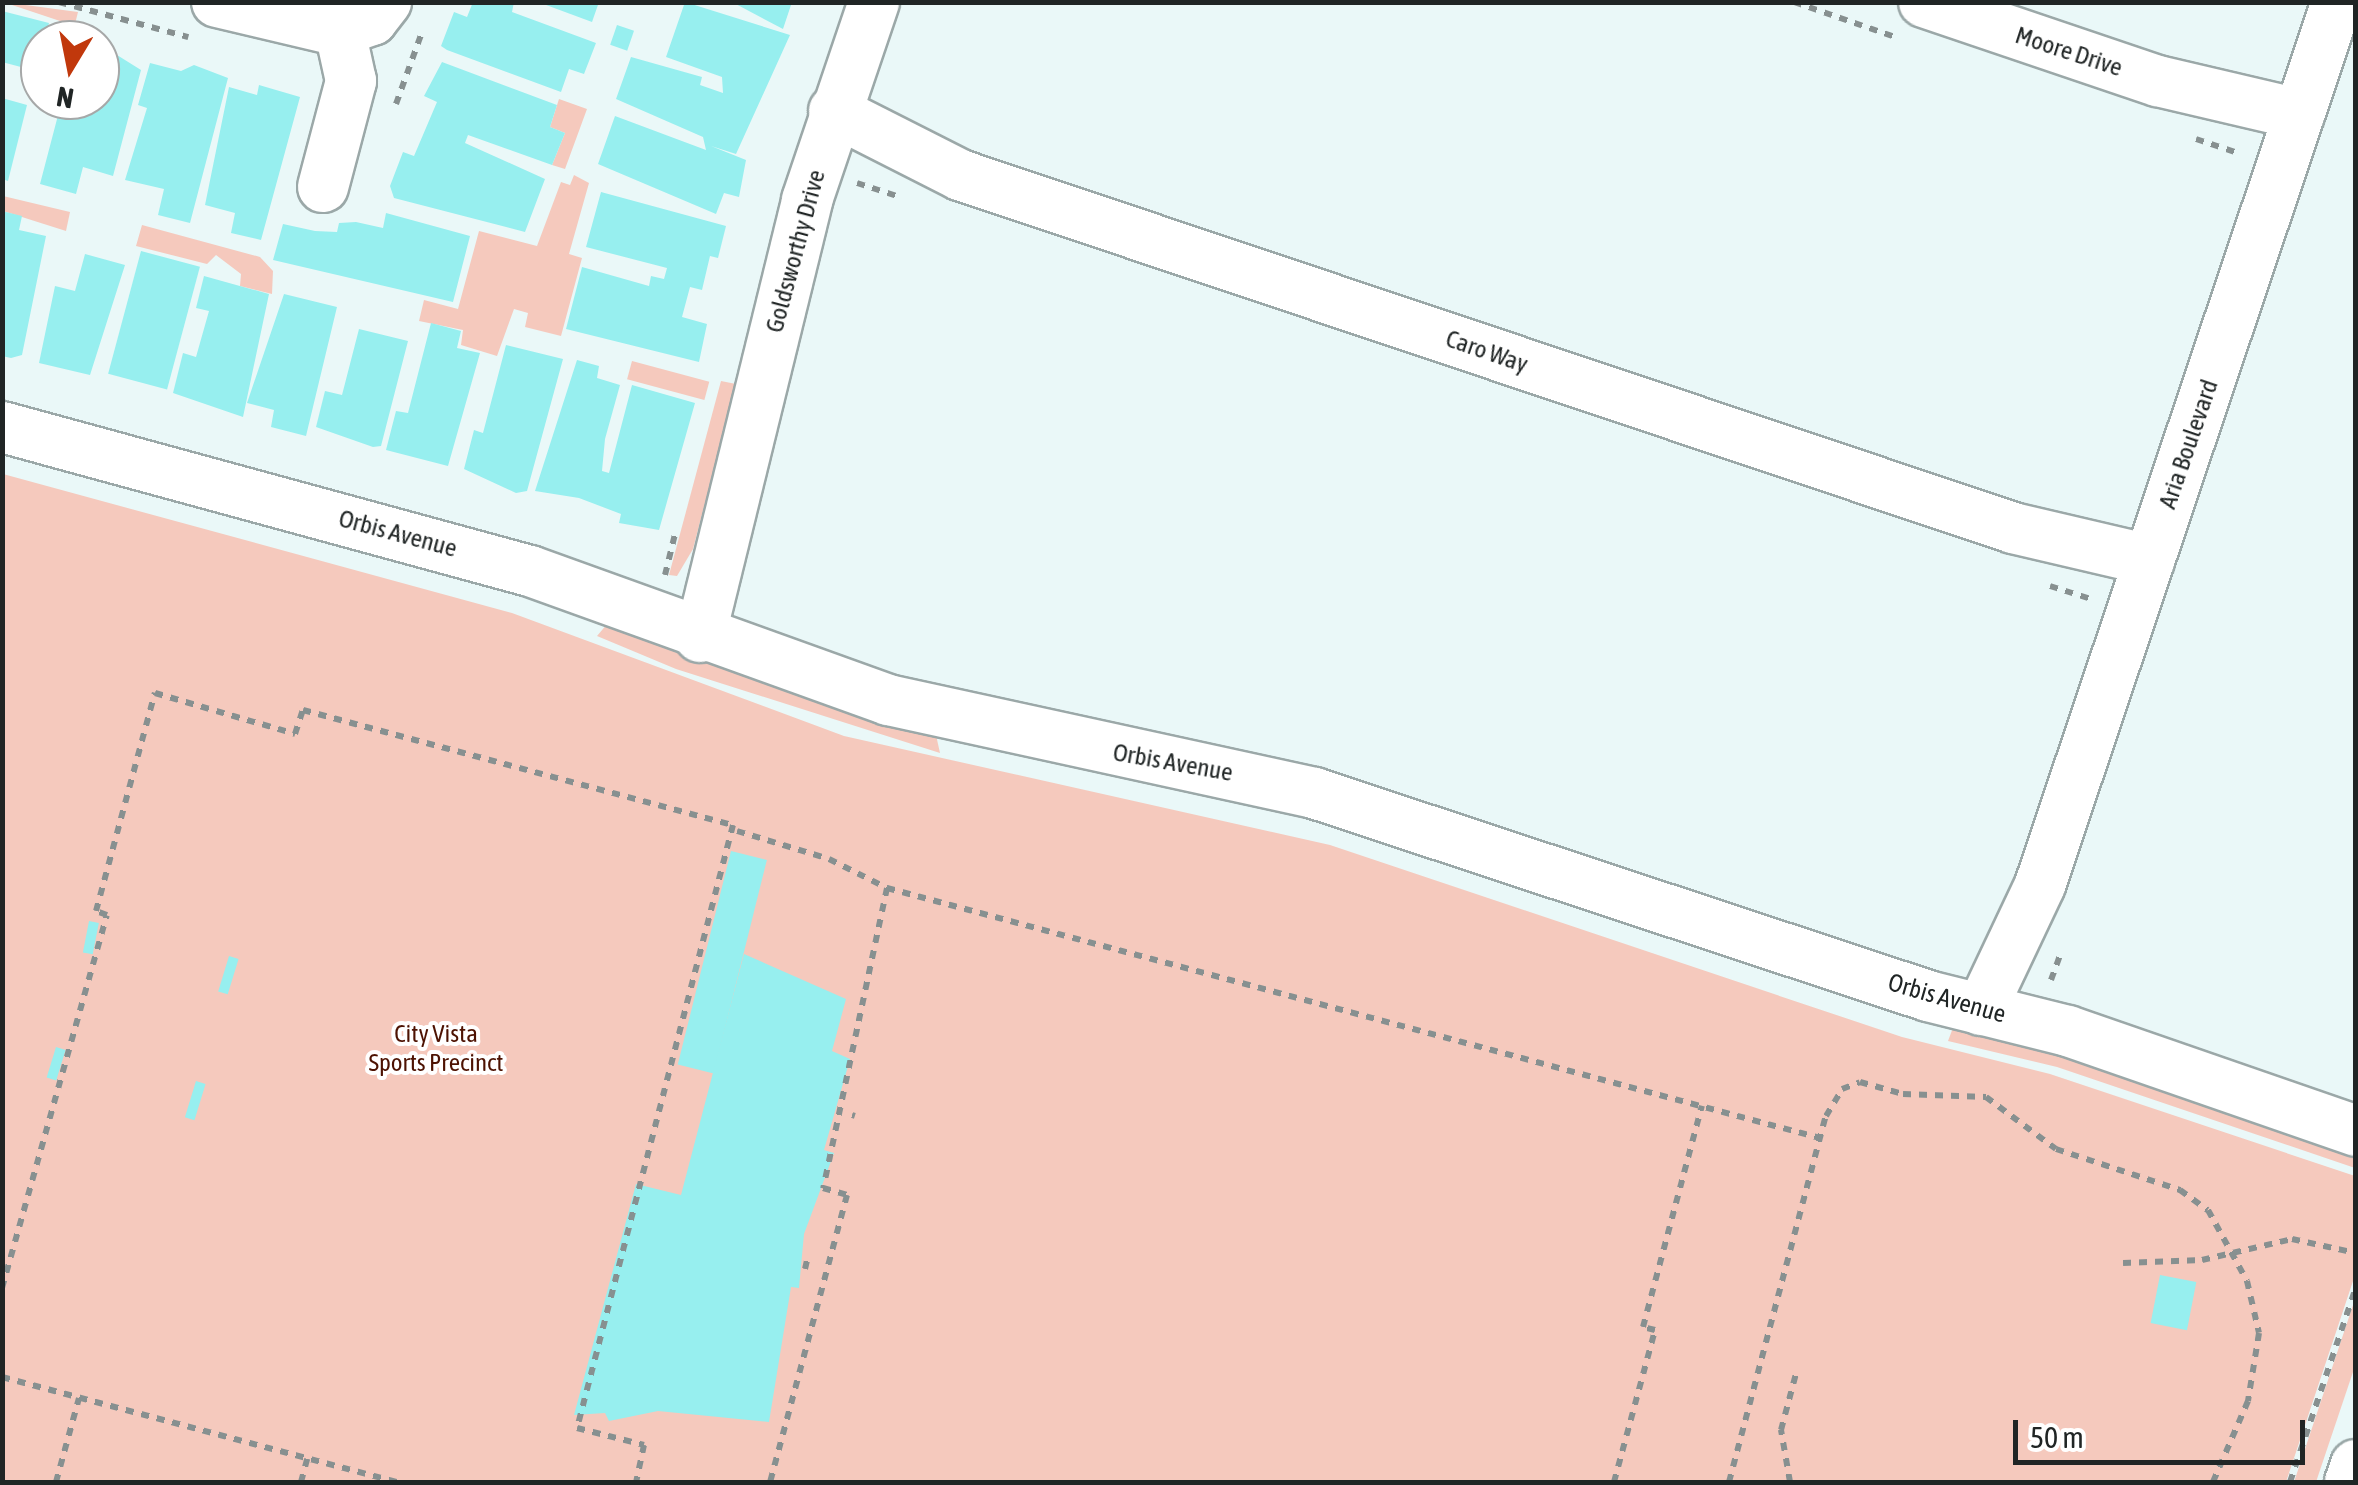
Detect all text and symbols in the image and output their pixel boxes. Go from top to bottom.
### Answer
north arrow [20,20,120,120]
street label: Moore Drive [2012,20,2126,82]
text: N [54,80,76,115]
street label: Goldsworthy Drive [759,166,831,336]
street label: Caro Way [1442,323,1532,379]
street label: Aria Boulevard [2152,376,2224,512]
street label: Orbis Avenue [336,503,460,563]
street label: Orbis Avenue [1111,737,1235,787]
street label: Orbis Avenue [1885,967,2009,1029]
park label: City Vista Sports Precinct [368,1019,504,1078]
scale bar [2018,1400,2310,1462]
text: 50 m [2030,1420,2084,1454]

